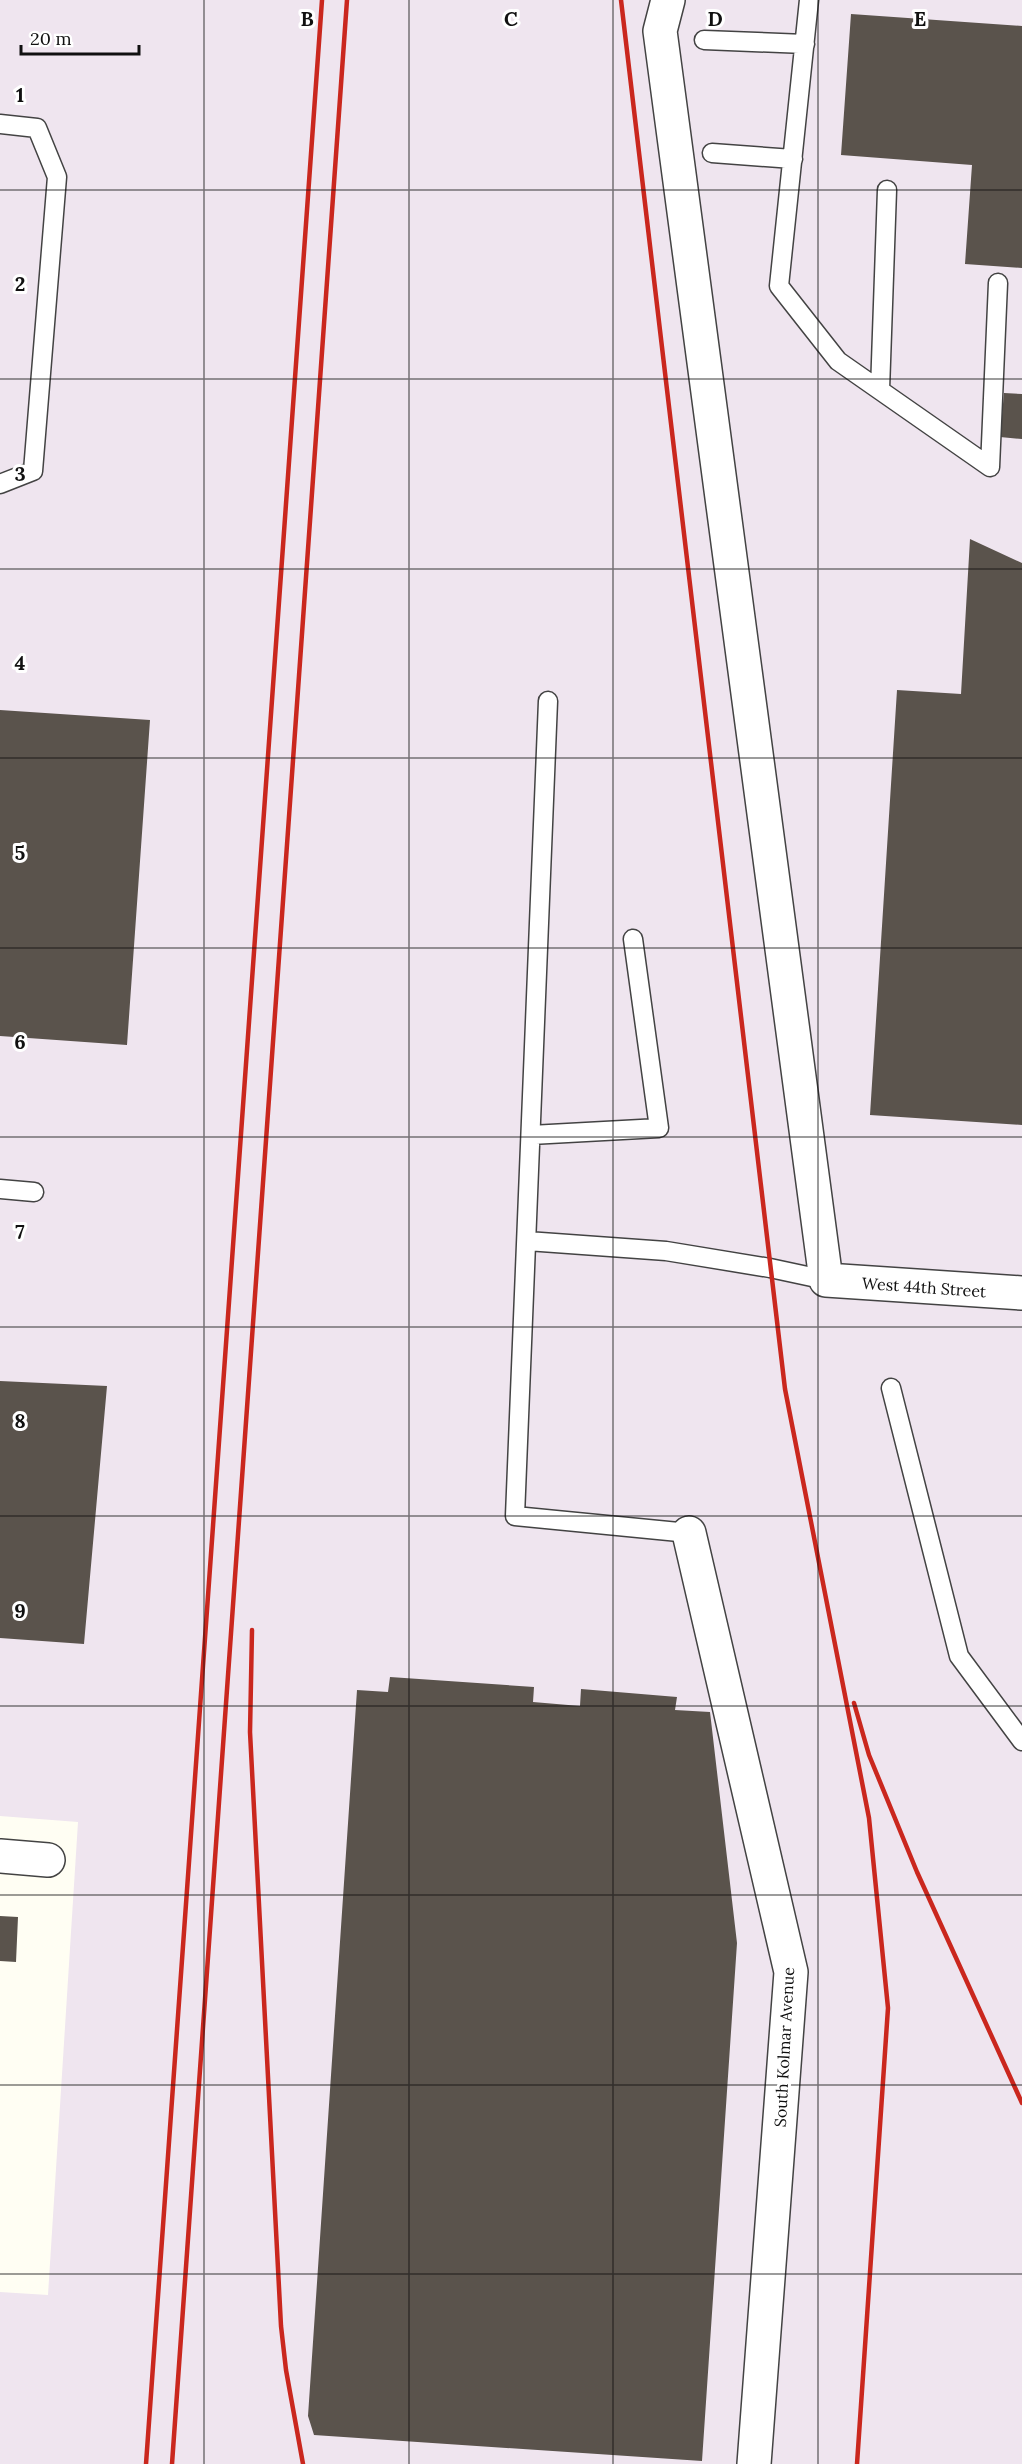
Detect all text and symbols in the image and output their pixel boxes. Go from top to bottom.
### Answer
text: B [300,6,314,31]
text: C [504,6,518,31]
text: D [707,6,723,31]
text: E [914,6,926,31]
scale bar [21,18,140,56]
text: 20 m [30,27,72,50]
text: 1 [16,82,24,107]
text: 2 [15,271,25,296]
text: 3 [14,461,26,486]
text: 4 [15,650,26,675]
text: 5 [15,840,26,865]
text: 6 [14,1029,26,1054]
text: 7 [15,1219,25,1244]
street label: West 44th Street [861,1273,988,1301]
text: 8 [14,1408,26,1433]
text: 9 [14,1598,26,1623]
street label: South Kolmar Avenue [770,1966,798,2128]

